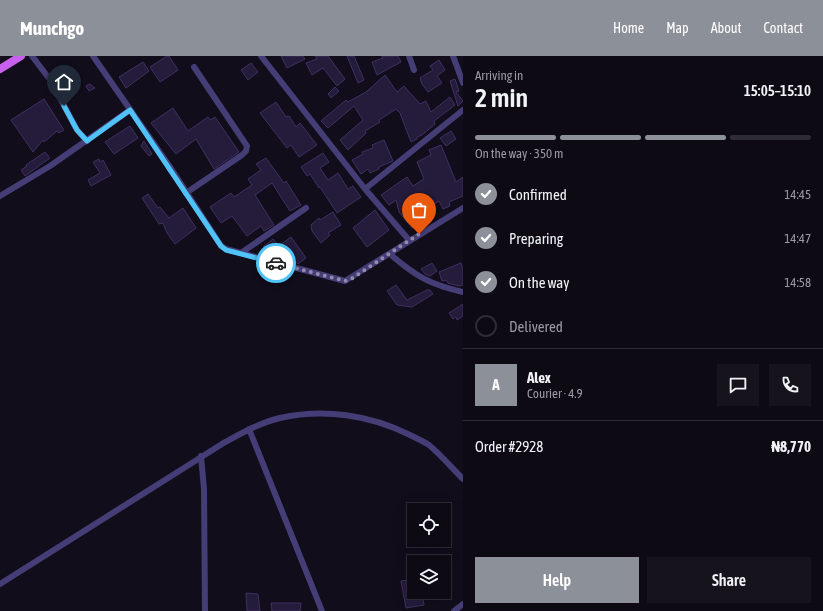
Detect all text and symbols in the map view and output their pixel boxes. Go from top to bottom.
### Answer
text: Munchgo [20,17,84,39]
text: Home [613,20,644,36]
text: Map [666,20,689,36]
text: About [711,20,742,36]
text: Contact [764,20,803,36]
pin [47,65,81,106]
text: Arriving in [475,68,523,83]
icon: home [53,71,75,93]
text: 15:05–15:10 [744,82,811,99]
text: 2 min [475,83,528,113]
text: On the way · 350 m [475,146,563,161]
icon: check [475,183,497,205]
text: Confirmed [509,186,567,203]
text: 14:45 [784,187,811,202]
pin [402,193,436,234]
icon: bag [408,199,430,221]
icon: check [475,227,497,249]
text: Preparing [509,230,563,247]
text: 14:47 [784,231,811,246]
courier [256,243,296,283]
icon: car [265,252,287,274]
icon: check [475,271,497,293]
text: On the way [509,274,570,291]
text: 14:58 [784,275,811,290]
text: Delivered [509,318,563,335]
button: chat [717,364,759,406]
button: phone [769,364,811,406]
text: Alex [527,369,551,386]
text: A [492,376,500,393]
text: Courier · 4.9 [527,386,583,401]
text: Order #2928 [475,438,543,455]
text: ₦8,770 [771,438,811,455]
map controls [407,503,451,599]
button: locate [407,503,451,547]
button: layers [407,555,451,599]
button: Help [475,557,639,603]
button: Share [647,557,811,603]

